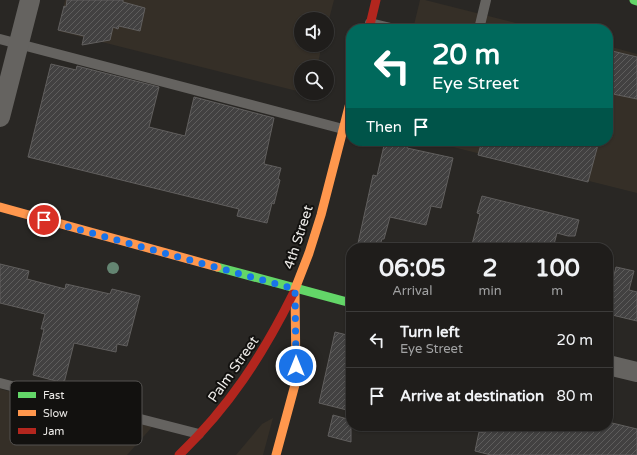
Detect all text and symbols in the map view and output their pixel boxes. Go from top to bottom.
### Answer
map controls [294,12,334,100]
button: sound [294,12,334,52]
text: 20 m [432,38,500,72]
icon: left [366,40,418,92]
button: search [294,60,334,100]
text: Eye Street [432,72,519,94]
icon: arrive [410,116,432,138]
text: Then [366,118,402,136]
street label: 4th Street [280,202,317,271]
pin [27,203,61,237]
icon: arrive [33,209,55,231]
text: 06:05 [379,254,446,283]
text: 2 [483,254,498,283]
text: 100 [535,254,580,283]
text: Arrival [392,283,432,299]
text: min [479,283,502,299]
text: m [551,283,563,299]
text: Turn left [400,323,460,341]
icon: left [366,329,388,351]
text: 20 m [556,331,593,349]
street label: Palm Street [204,332,263,406]
text: Eye Street [400,341,463,357]
position arrow [275,345,317,387]
legend [10,381,142,445]
icon: arrive [366,385,388,407]
text: Arrive at destination [400,387,544,405]
text: 80 m [556,387,593,405]
text: Fast [43,389,64,402]
text: Slow [43,407,68,420]
text: Jam [43,425,64,438]

